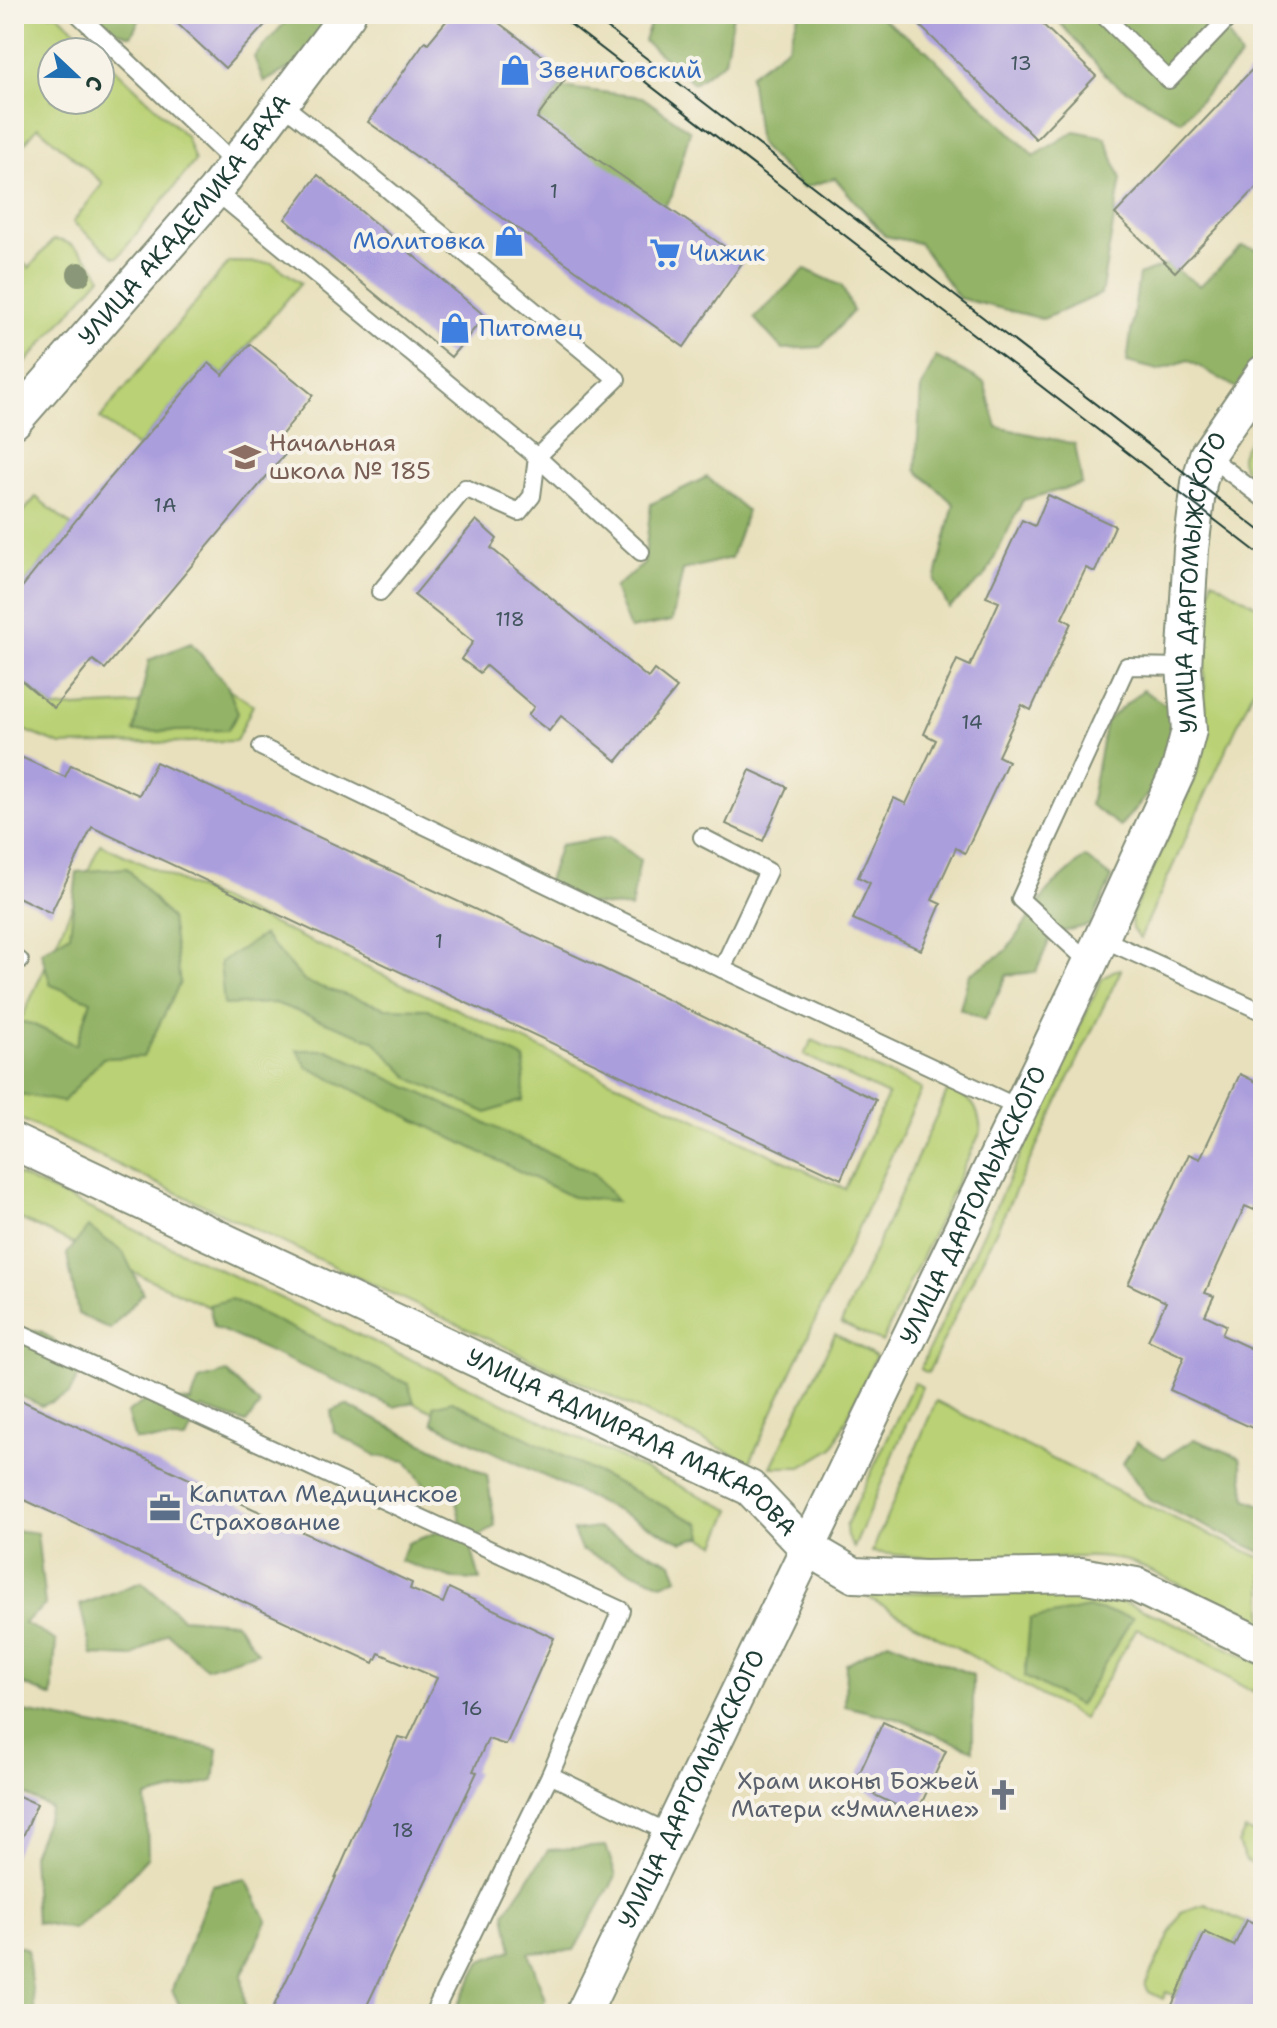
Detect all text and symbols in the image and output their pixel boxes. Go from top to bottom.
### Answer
north arrow [36,36,116,116]
house number: 13 [1010,50,1032,76]
shop icon: Звениговский [498,53,532,87]
place label: Звениговский [539,54,702,86]
text: С [78,72,110,95]
street label: УЛИЦА АКАДЕМИКА БАХА [71,88,298,352]
house number: 1 [550,178,558,204]
shop icon: Молитовка [492,224,526,258]
place label: Молитовка [353,225,485,257]
supermarket icon: Чижик [648,236,682,270]
place label: Чижик [689,237,765,269]
shop icon: Питомец [438,311,472,345]
place label: Питомец [479,312,582,344]
street label: УЛИЦА ДАРГОМЫЖСКОГО [1168,425,1234,735]
place label: Начальная школа № 185 [269,427,431,487]
school or university icon: Начальная школа № 185 [228,440,262,474]
house number: 1А [154,492,176,518]
house number: 118 [495,606,525,632]
house number: 14 [961,709,983,735]
house number: 1 [435,928,443,954]
street label: УЛИЦА ДАРГОМЫЖСКОГО [892,1061,1054,1350]
street label: УЛИЦА АДМИРАЛА МАКАРОВА [461,1341,804,1543]
place label: Капитал Медицинское Страхование [189,1478,458,1538]
office icon: Капитал Медицинское Страхование [148,1491,182,1525]
street label: УЛИЦА ДАРГОМЫЖСКОГО [611,1644,772,1933]
house number: 16 [461,1695,483,1721]
place label: Храм иконы Божьей Матери «Умиление» [731,1765,979,1825]
church icon: Храм иконы Божьей Матери «Умиление» [986,1778,1020,1812]
house number: 18 [392,1817,414,1843]

